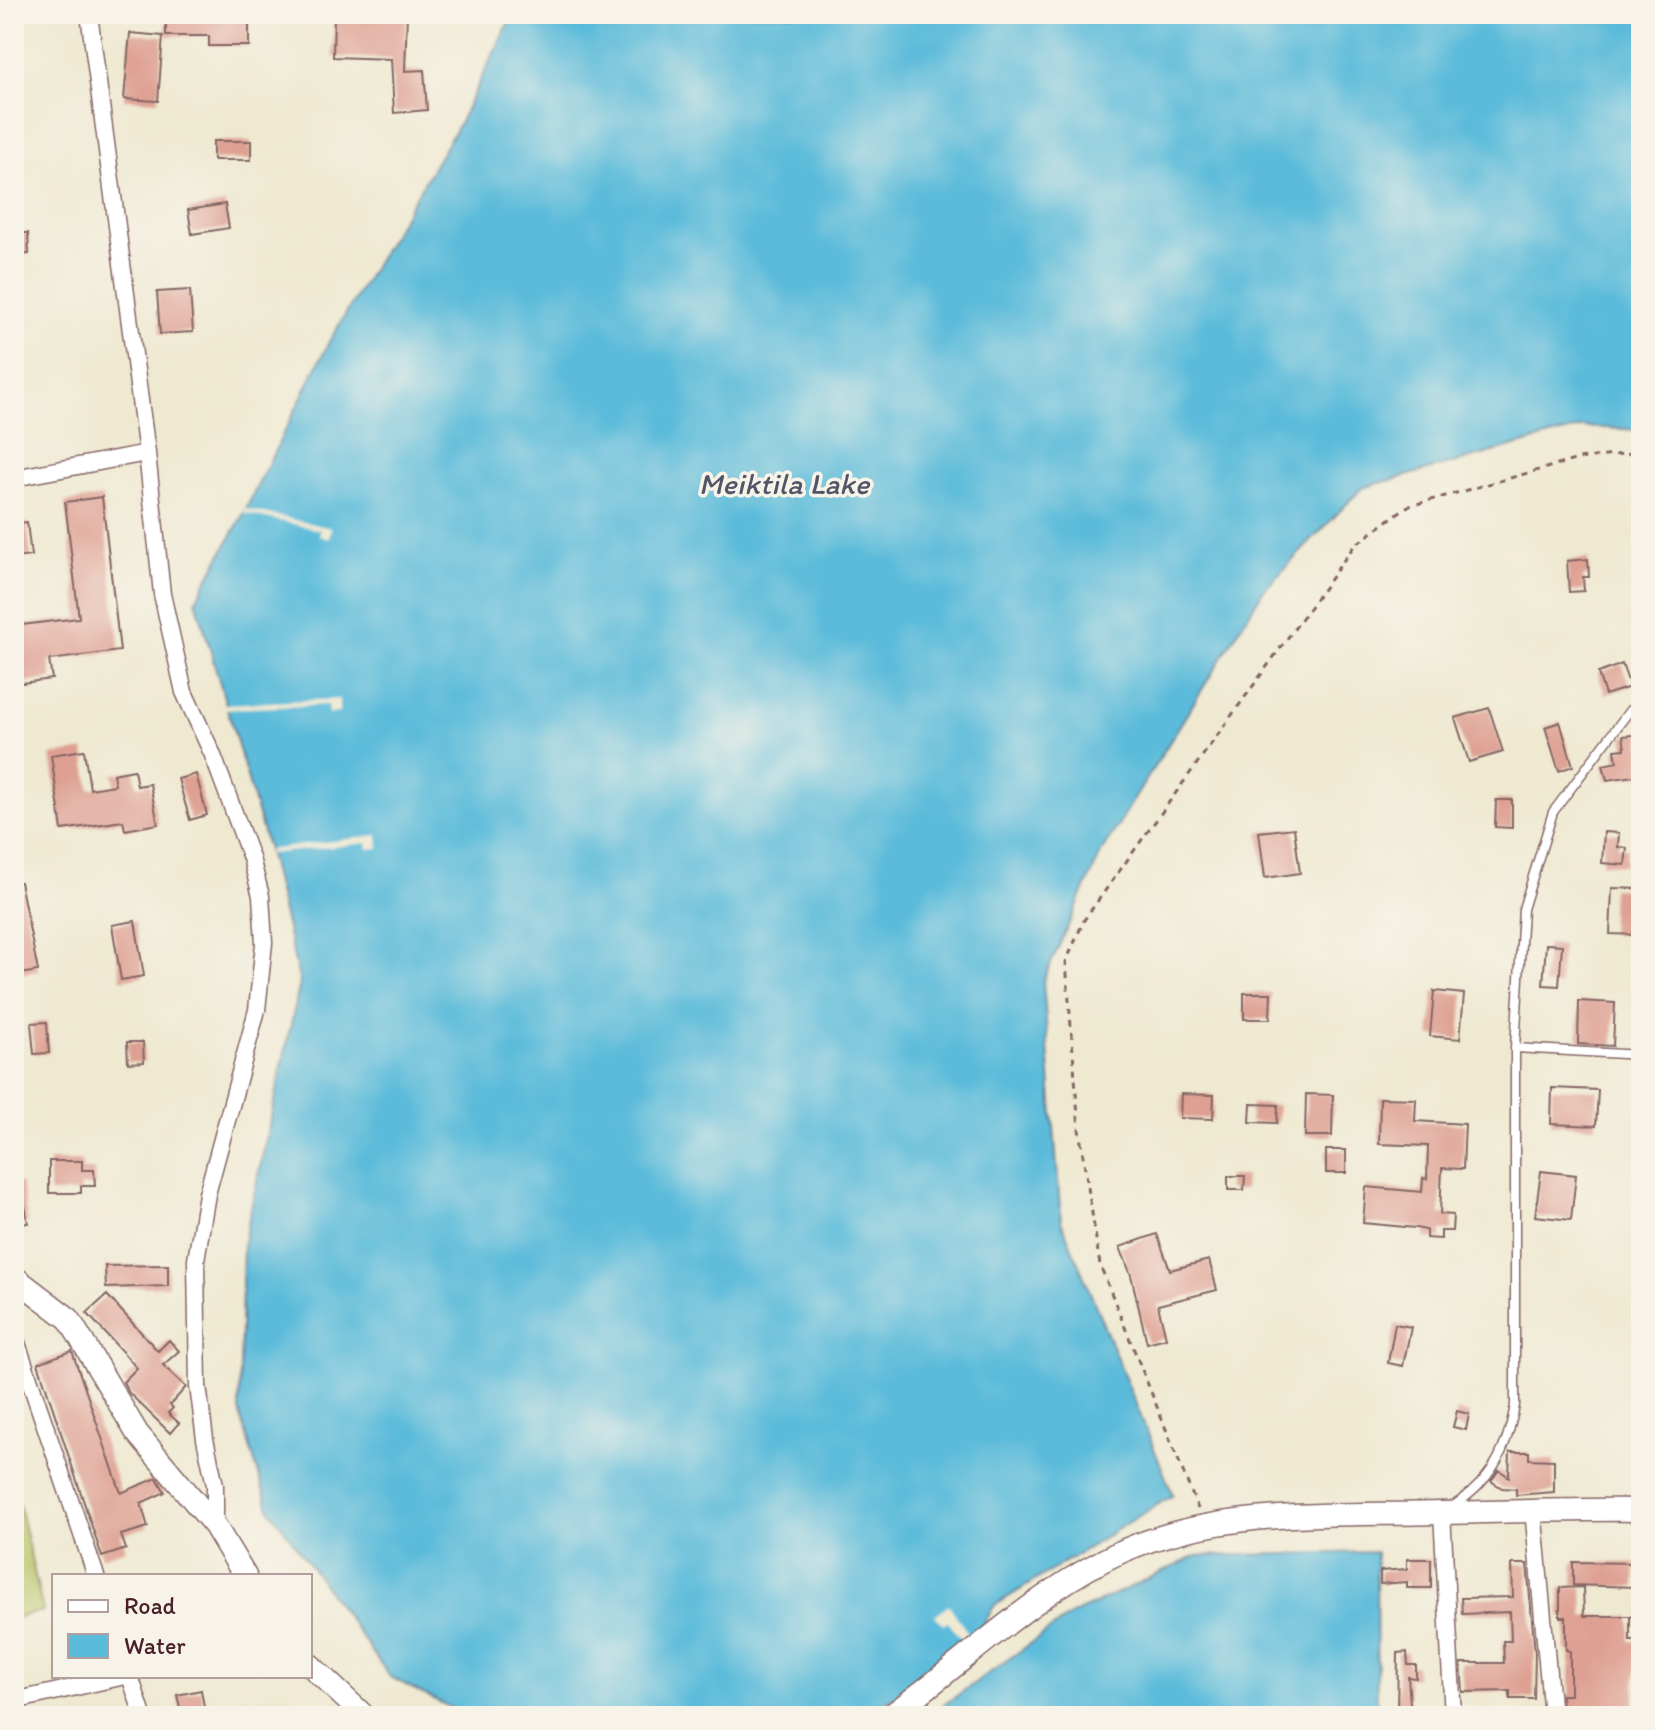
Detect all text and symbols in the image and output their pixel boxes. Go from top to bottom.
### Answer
water label: Meiktila Lake [699,465,871,502]
legend [52,1574,312,1678]
text: Road [124,1591,176,1620]
text: Water [124,1631,186,1660]

